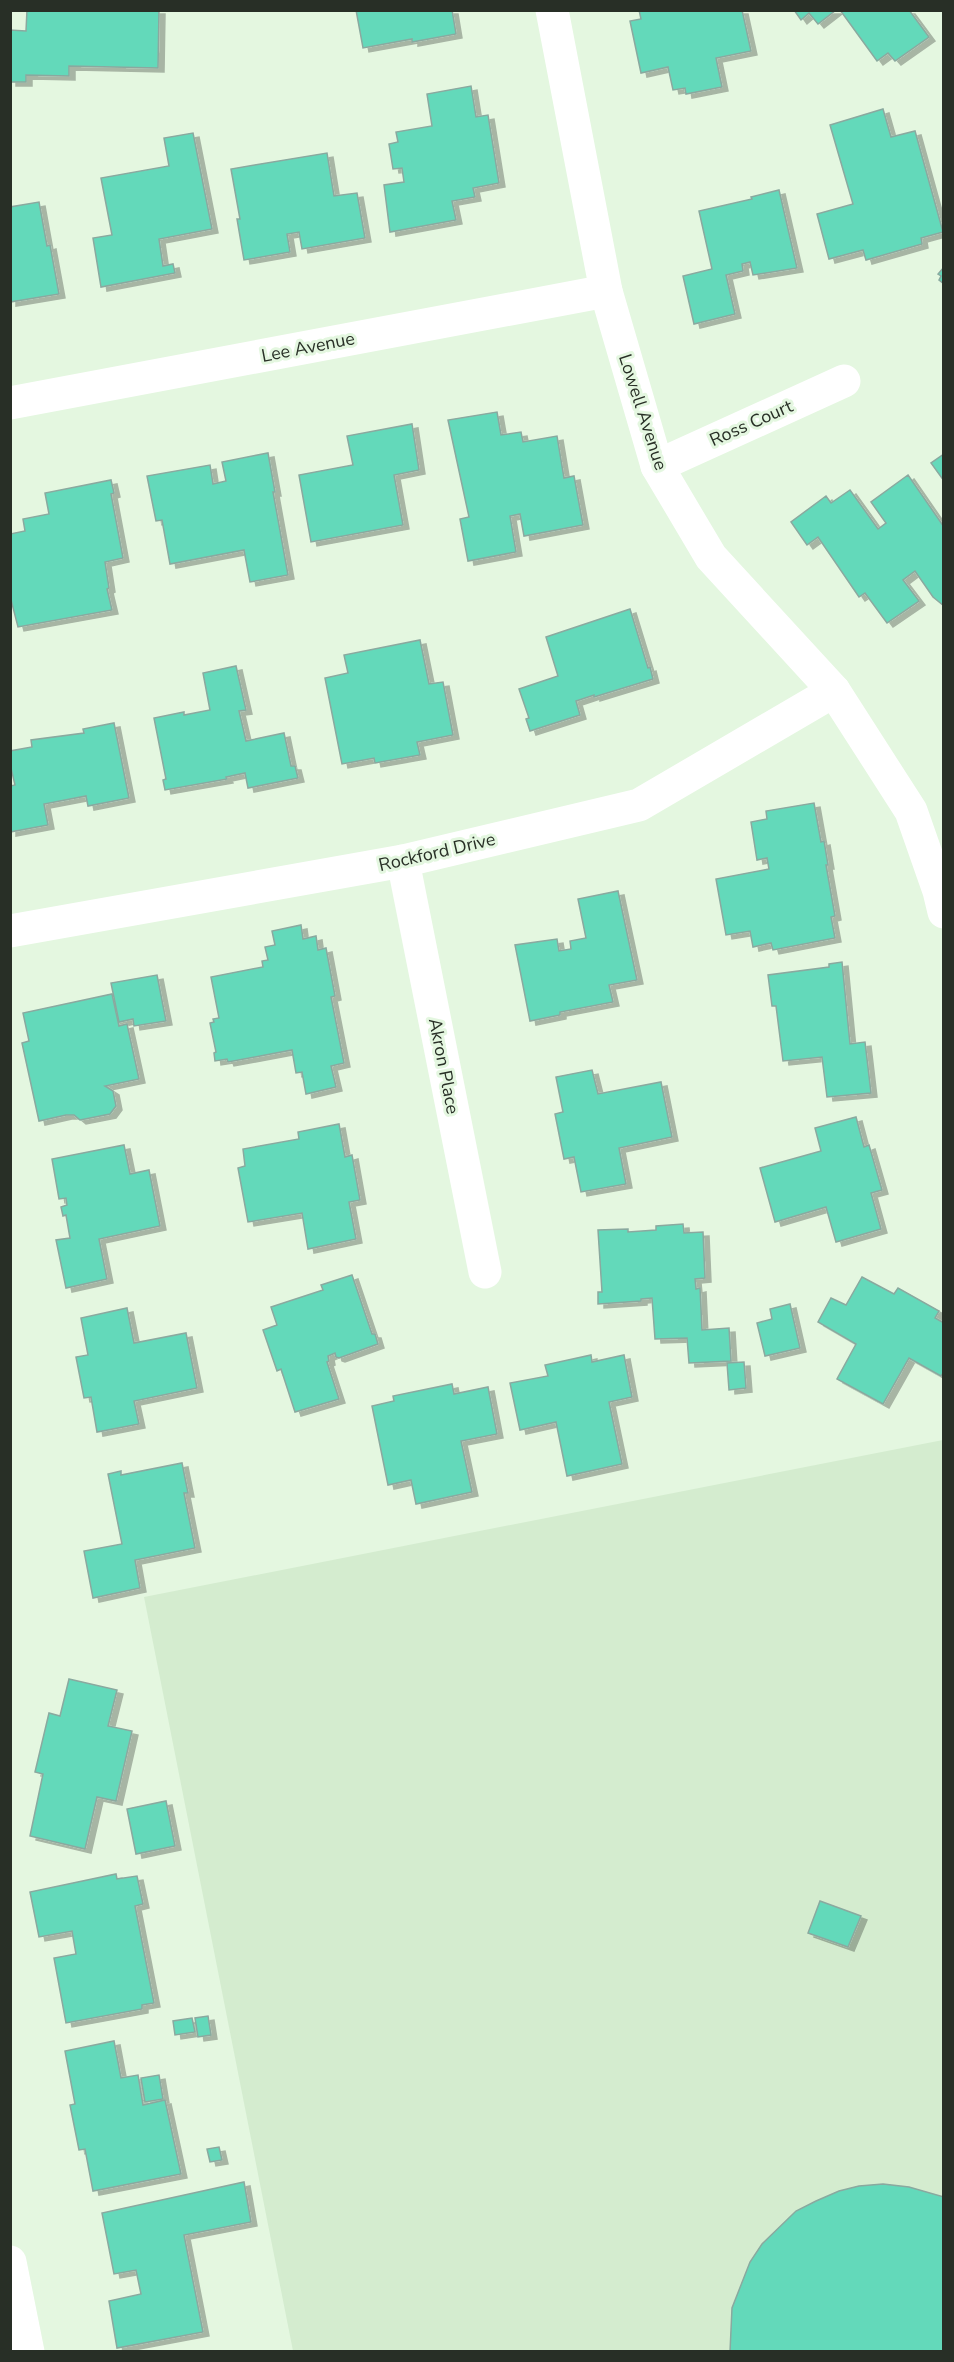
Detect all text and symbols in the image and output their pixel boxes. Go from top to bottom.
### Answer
street label: Lee Avenue [259,326,357,368]
street label: Lowell Avenue [613,351,673,473]
street label: Ross Court [706,394,797,452]
street label: Rockford Drive [376,827,498,877]
street label: Akron Place [423,1016,465,1116]

